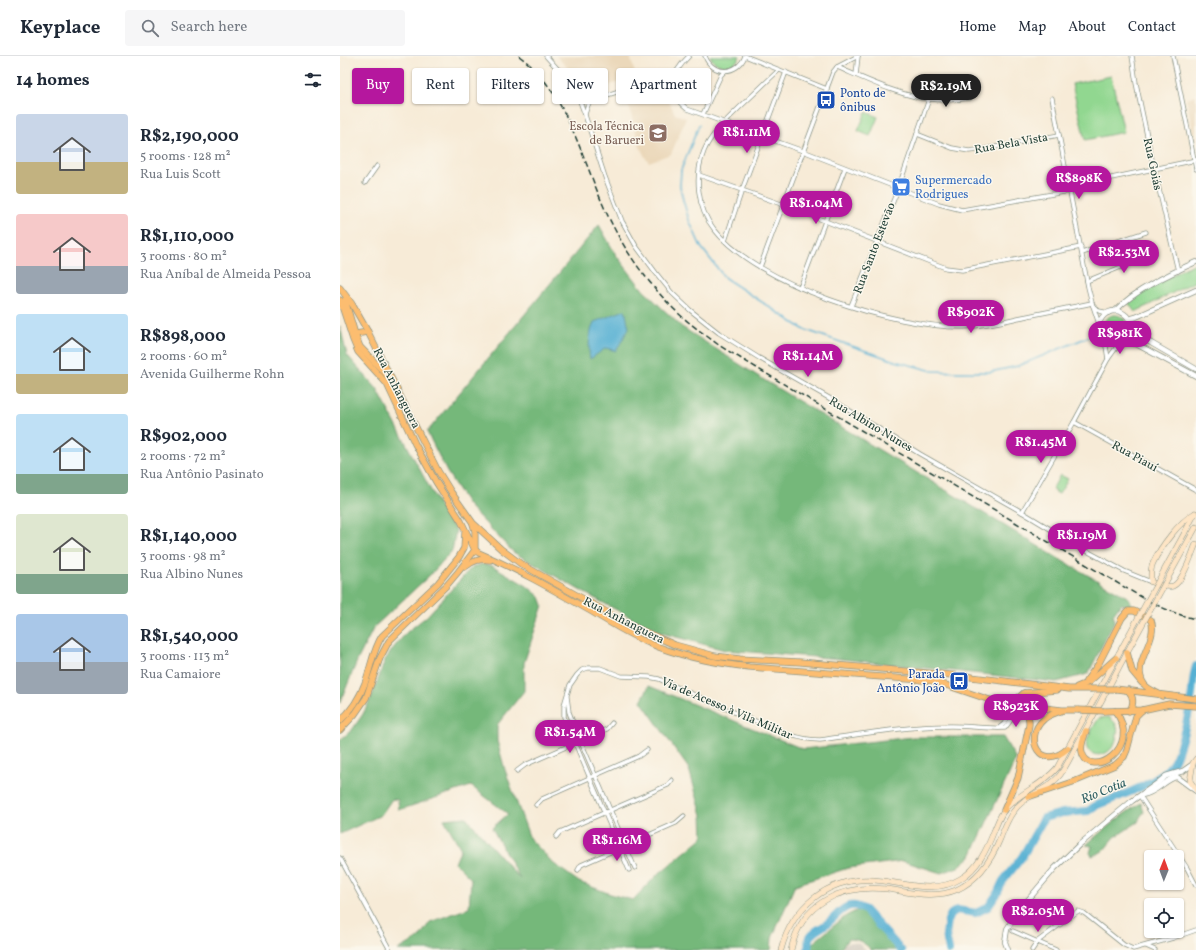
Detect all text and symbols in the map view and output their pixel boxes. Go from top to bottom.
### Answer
search box [125,10,405,46]
text: Keyplace [20,15,101,41]
icon: search [139,17,161,39]
text: Search here [171,17,247,38]
text: Home [959,18,996,37]
text: Map [1018,18,1046,37]
text: About [1068,18,1106,37]
text: Contact [1128,18,1176,37]
chip: Buy [352,68,404,104]
chip: Rent [412,68,469,104]
chip: Filters [477,68,544,104]
chip: New [552,68,608,104]
chip: Apartment [616,68,711,104]
text: 14 homes [16,69,90,92]
icon: filters [302,69,324,91]
pin: R$2.19M [909,74,983,108]
text: R$2.19M [920,78,972,96]
place label: Ponto de ônibus [840,86,886,116]
bus stop icon: Ponto de ônibus [815,89,837,111]
place label: Escola Técnica de Barueri [569,119,644,149]
pin: R$1.11M [710,120,784,154]
school or university icon: Escola Técnica de Barueri [647,122,669,144]
text: R$1.11M [723,124,771,142]
text: R$2,190,000 [140,125,239,148]
icon: home [48,130,96,178]
street label: Rua Bela Vista [973,130,1049,158]
street label: Rua Goiás [1139,137,1165,192]
text: 5 rooms · 128 m² [140,148,231,166]
text: Rua Luis Scott [140,166,221,184]
pin: R$898K [1046,166,1112,200]
text: R$898K [1055,170,1103,188]
place label: Supermercado Rodrigues [915,173,992,203]
supermarket icon: Supermercado Rodrigues [890,176,912,198]
pin: R$1.04M [779,191,853,225]
text: R$1.04M [789,195,843,213]
street label: Rua Santo Estevão [850,200,900,296]
text: R$1,110,000 [140,225,234,248]
icon: home [48,230,96,278]
pin: R$2.53M [1087,240,1161,274]
text: R$2.53M [1098,244,1150,262]
text: 3 rooms · 80 m² [140,248,227,266]
text: Rua Aníbal de Almeida Pessoa [140,266,311,284]
pin: R$902K [938,300,1004,334]
text: R$902K [947,304,995,322]
pin: R$981K [1087,321,1153,355]
text: R$898,000 [140,325,226,348]
text: R$981K [1097,325,1143,343]
icon: home [48,330,96,378]
pin: R$1.14M [771,344,845,378]
street label: Rua Anhanguera [369,345,423,432]
text: 2 rooms · 60 m² [140,348,227,366]
text: R$1.14M [783,348,833,366]
text: Avenida Guilherme Rohn [140,366,285,384]
street label: Rua Albino Nunes [826,393,915,456]
text: R$902,000 [140,425,227,448]
icon: home [48,430,96,478]
pin: R$1.45M [1004,430,1078,464]
text: R$1.45M [1015,434,1067,452]
street label: Rua Piauí [1109,438,1161,476]
text: 2 rooms · 72 m² [140,448,226,466]
text: Rua Antônio Pasinato [140,466,264,484]
pin: R$1.19M [1045,523,1119,557]
text: R$1,140,000 [140,525,237,548]
text: R$1.19M [1057,527,1107,545]
icon: home [48,530,96,578]
text: 3 rooms · 98 m² [140,548,226,566]
text: Rua Albino Nunes [140,566,243,584]
street label: Rua Anhanguera [580,594,667,648]
text: R$1,540,000 [140,625,238,648]
icon: home [48,630,96,678]
text: 3 rooms · 113 m² [140,648,229,666]
text: Rua Camaiore [140,666,221,684]
place label: Parada Antônio João [877,667,945,697]
bus stop icon: Parada Antônio João [948,670,970,692]
street label: Via de Acesso à Vila Militar [658,674,795,744]
pin: R$923K [983,694,1049,728]
text: R$923K [993,698,1039,716]
pin: R$1.54M [533,720,607,754]
text: R$1.54M [544,724,596,742]
water label: Rio Cotia [1078,775,1129,809]
pin: R$1.16M [580,828,654,862]
text: R$1.16M [592,832,642,850]
north arrow [1144,850,1184,890]
map controls [1144,850,1184,938]
button: locate [1144,898,1184,938]
pin: R$2.05M [1001,899,1075,933]
text: R$2.05M [1011,903,1065,921]

